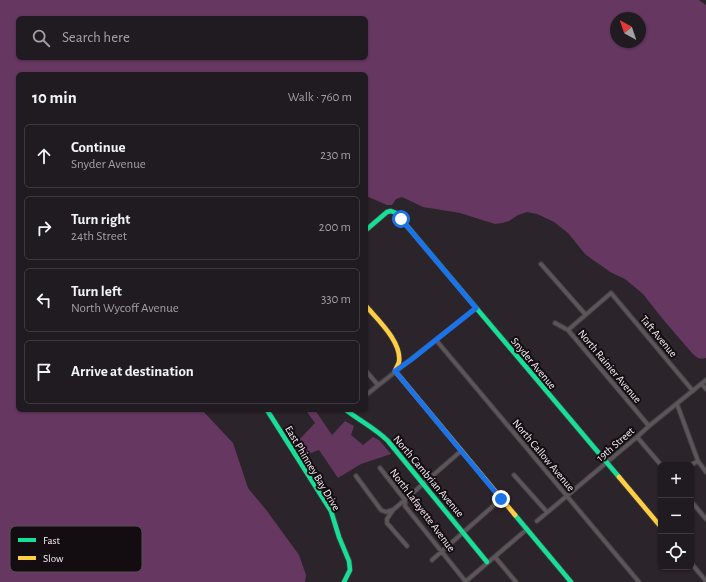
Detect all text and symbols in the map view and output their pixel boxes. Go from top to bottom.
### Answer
north arrow [610,12,646,48]
search box [16,16,368,60]
icon: search [30,27,52,49]
text: Search here [62,30,130,45]
text: 10 min [32,89,77,106]
text: Walk · 760 m [288,91,352,104]
text: Continue [71,140,126,155]
icon: ahead [33,145,55,167]
text: 230 m [320,149,351,162]
text: Snyder Avenue [71,158,146,171]
route start [392,210,410,228]
text: Turn right [71,212,130,227]
icon: right [33,217,55,239]
text: 200 m [319,221,351,234]
text: 24th Street [71,230,127,243]
text: Turn left [71,284,122,299]
icon: left [33,289,55,311]
text: 330 m [321,293,351,306]
text: North Wycoff Avenue [71,302,179,315]
street label: Taft Avenue [638,313,679,359]
street label: North Rainier Avenue [576,328,643,405]
street label: Snyder Avenue [509,336,558,391]
icon: arrive [33,361,55,383]
text: Arrive at destination [71,364,194,379]
street label: North Callow Avenue [510,417,577,493]
street label: East Phinney Bay Drive [283,424,342,513]
street label: 19th Street [594,425,637,464]
street label: North Cambrian Avenue [391,433,466,519]
map controls [658,462,694,570]
button: + [658,462,694,498]
street label: North Lafayette Avenue [388,467,457,554]
route end [492,490,510,508]
button: − [658,498,694,534]
legend [10,526,142,572]
button: locate [658,534,694,570]
text: Fast [43,535,61,546]
text: Slow [43,553,64,564]

